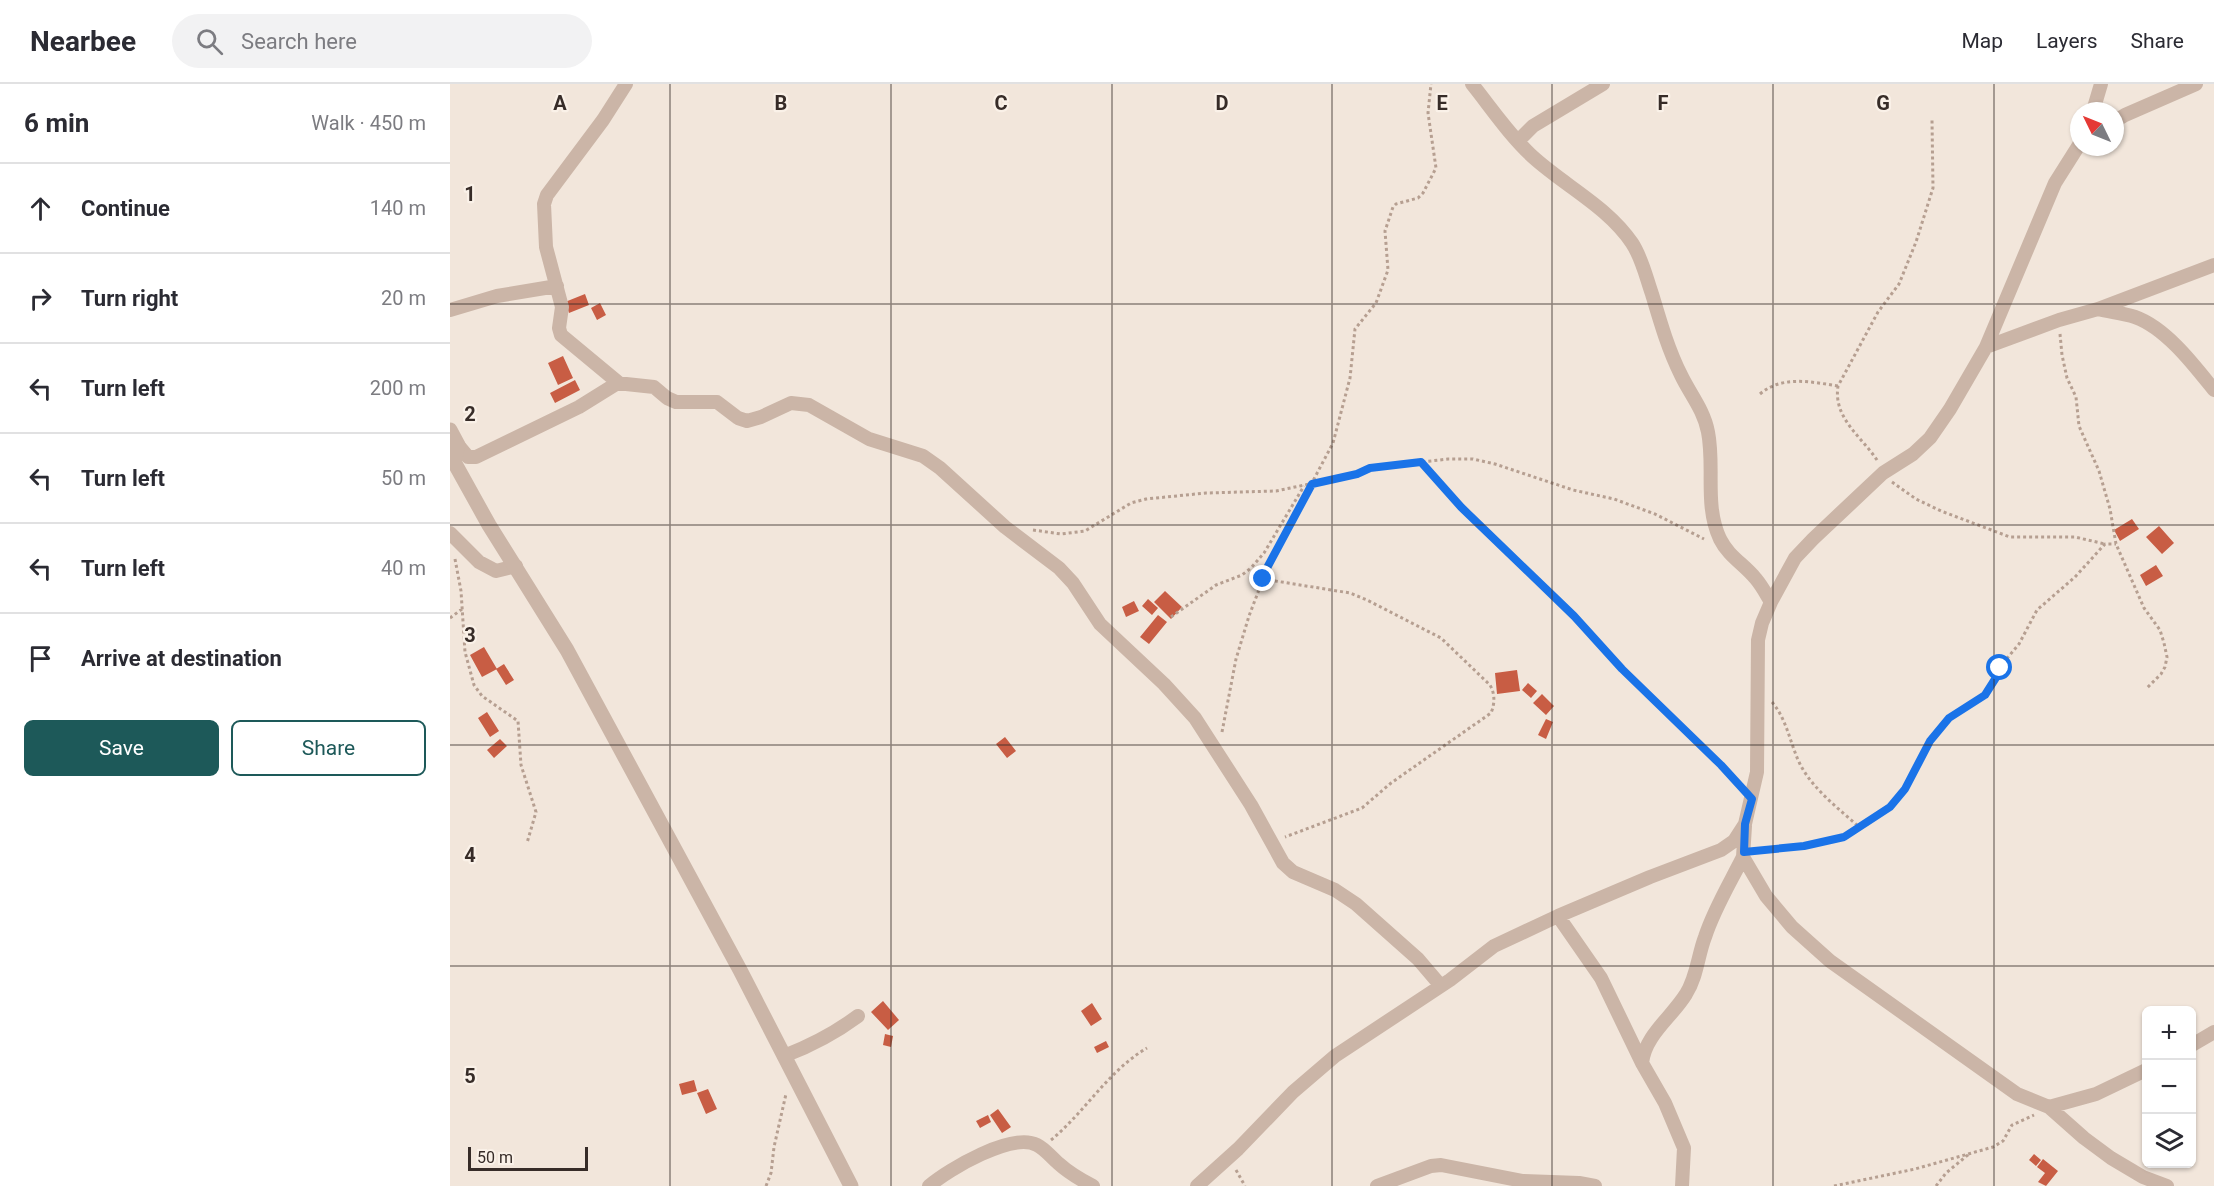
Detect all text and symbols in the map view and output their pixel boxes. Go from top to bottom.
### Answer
search box [172,14,592,68]
text: Nearbee [30,25,136,58]
icon: search [193,25,226,58]
text: Search here [241,29,357,54]
text: Map [1961,29,2003,53]
text: Layers [2036,29,2097,53]
text: Share [2130,29,2184,53]
text: A [553,91,567,115]
text: B [775,91,787,115]
text: C [994,91,1008,115]
text: D [1216,91,1229,115]
text: E [1436,91,1448,115]
text: F [1658,91,1669,115]
text: G [1876,91,1890,115]
north arrow [2070,102,2124,156]
text: 6 min [24,108,89,138]
text: Walk · 450 m [311,111,426,135]
text: 1 [464,182,476,206]
icon: ahead [24,192,57,225]
text: Continue [81,196,170,221]
text: 140 m [370,196,426,220]
icon: right [24,282,57,315]
text: Turn right [81,286,178,311]
text: 20 m [381,286,426,310]
icon: left [24,372,57,405]
text: Turn left [81,376,165,401]
text: 200 m [370,376,426,400]
text: 2 [464,402,476,426]
icon: left [24,462,57,495]
text: Turn left [81,466,165,491]
text: 50 m [381,466,426,490]
icon: left [24,552,57,585]
text: Turn left [81,556,165,581]
text: 40 m [381,556,426,580]
route end [1249,565,1275,591]
text: 3 [464,623,476,647]
icon: arrive [24,642,57,675]
text: Arrive at destination [81,646,282,671]
route start [1986,654,2012,680]
button: Save [24,720,219,776]
button: Share [231,720,426,776]
text: 4 [464,843,476,867]
map controls [2142,1006,2196,1168]
button: + [2142,1006,2196,1060]
button: − [2142,1060,2196,1114]
text: 5 [464,1064,476,1088]
button: layers [2142,1114,2196,1168]
scale bar [468,1144,588,1172]
text: 50 m [477,1148,513,1167]

